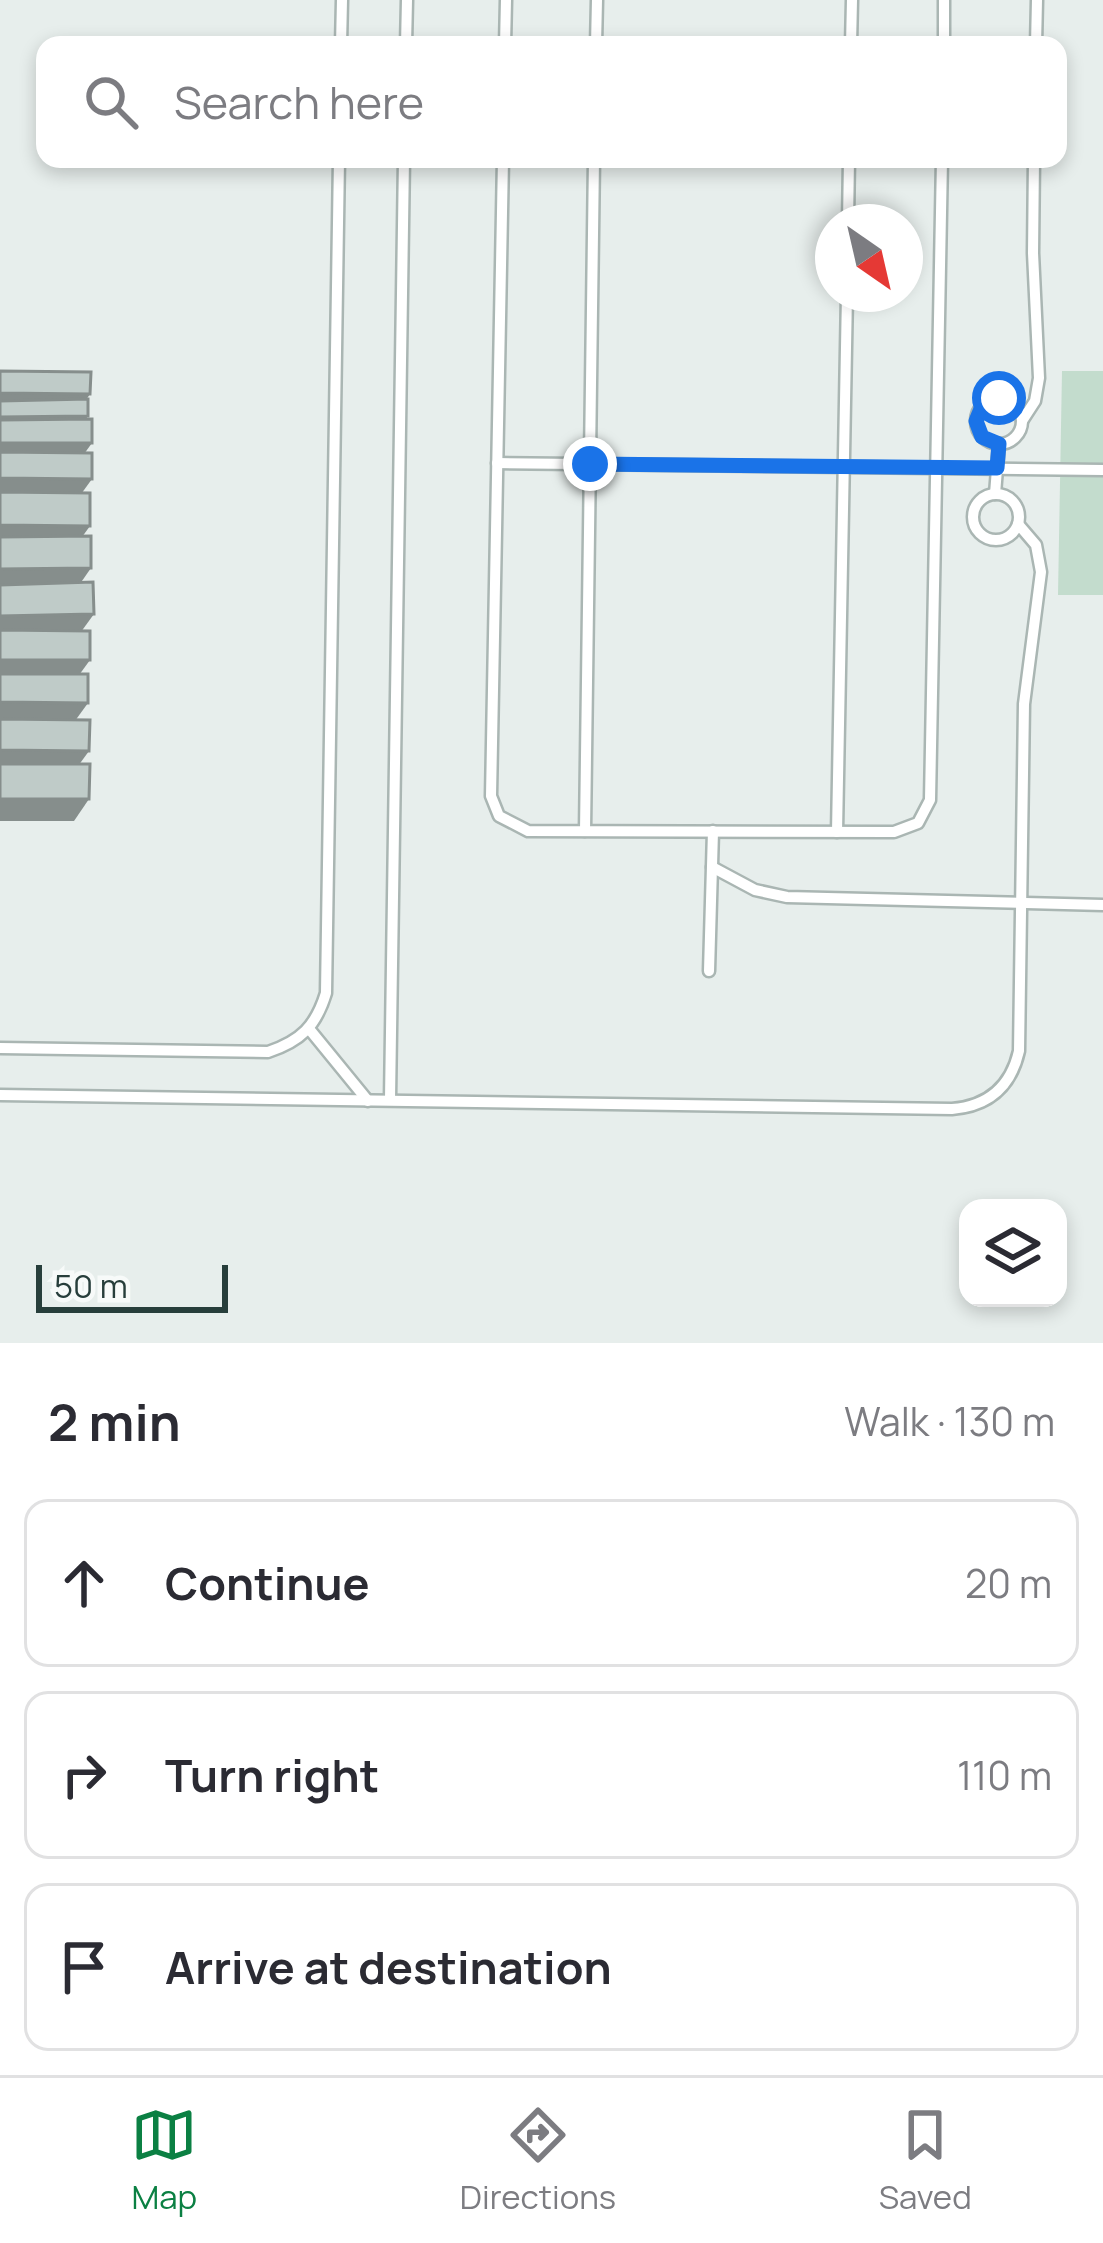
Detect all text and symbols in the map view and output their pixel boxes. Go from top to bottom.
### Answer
search box [36,36,1067,168]
icon: search [78,69,144,135]
text: Search here [174,71,424,133]
north arrow [815,204,923,312]
route start [972,371,1026,425]
route end [563,437,617,491]
map controls [959,1199,1067,1307]
button: layers [959,1199,1067,1307]
scale bar [36,1259,228,1312]
text: 50 m [54,1263,128,1308]
text: 2 min [48,1387,181,1456]
text: Walk · 130 m [844,1394,1055,1448]
icon: ahead [51,1550,117,1616]
text: Continue [165,1552,370,1614]
text: 20 m [965,1556,1052,1610]
icon: right [51,1742,117,1808]
text: Turn right [165,1744,379,1806]
text: 110 m [957,1748,1052,1802]
icon: arrive [51,1934,117,2000]
text: Arrive at destination [165,1936,612,1998]
tab: Map [131,2102,197,2219]
tab: Directions [460,2102,616,2219]
tab: Saved [879,2102,972,2219]

